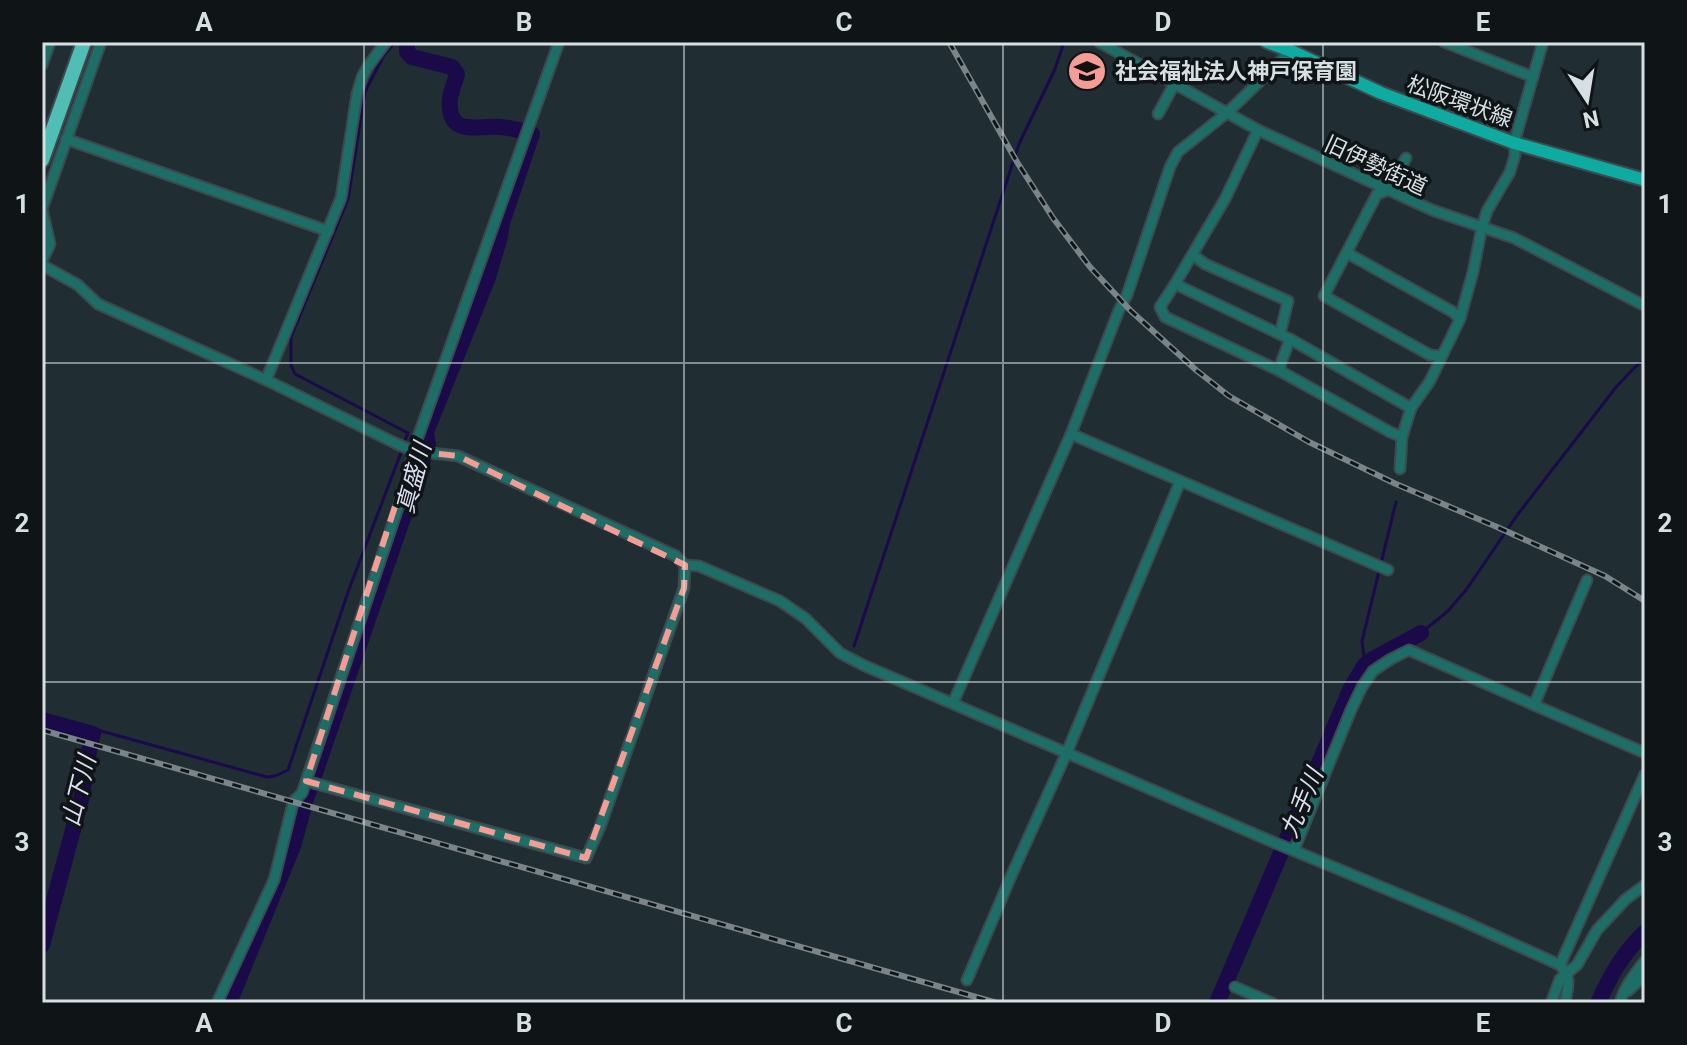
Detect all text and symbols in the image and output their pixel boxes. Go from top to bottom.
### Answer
text: A [195,7,213,37]
text: B [516,7,532,37]
text: C [835,7,853,37]
text: D [1155,7,1171,37]
text: E [1476,7,1491,37]
school or university icon: 社会福祉法人神戸保育園 [1066,50,1108,92]
place label: 社会福祉法人神戸保育園 [1115,59,1357,84]
north arrow [1547,60,1627,140]
street label: 松阪環状線 [1404,71,1516,132]
text: N [1581,105,1601,133]
street label: 旧伊勢街道 [1321,131,1431,200]
text: 1 [15,189,29,219]
text: 1 [1658,189,1672,219]
water label: 真盛川 [391,437,438,516]
text: 2 [15,508,29,538]
text: 2 [1658,508,1672,538]
water label: 山下川 [57,750,102,829]
water label: 九手川 [1275,762,1330,842]
text: 3 [15,827,29,857]
text: 3 [1658,827,1672,857]
text: A [195,1008,213,1038]
text: B [516,1008,532,1038]
text: C [835,1008,853,1038]
text: D [1155,1008,1171,1038]
text: E [1476,1008,1491,1038]

